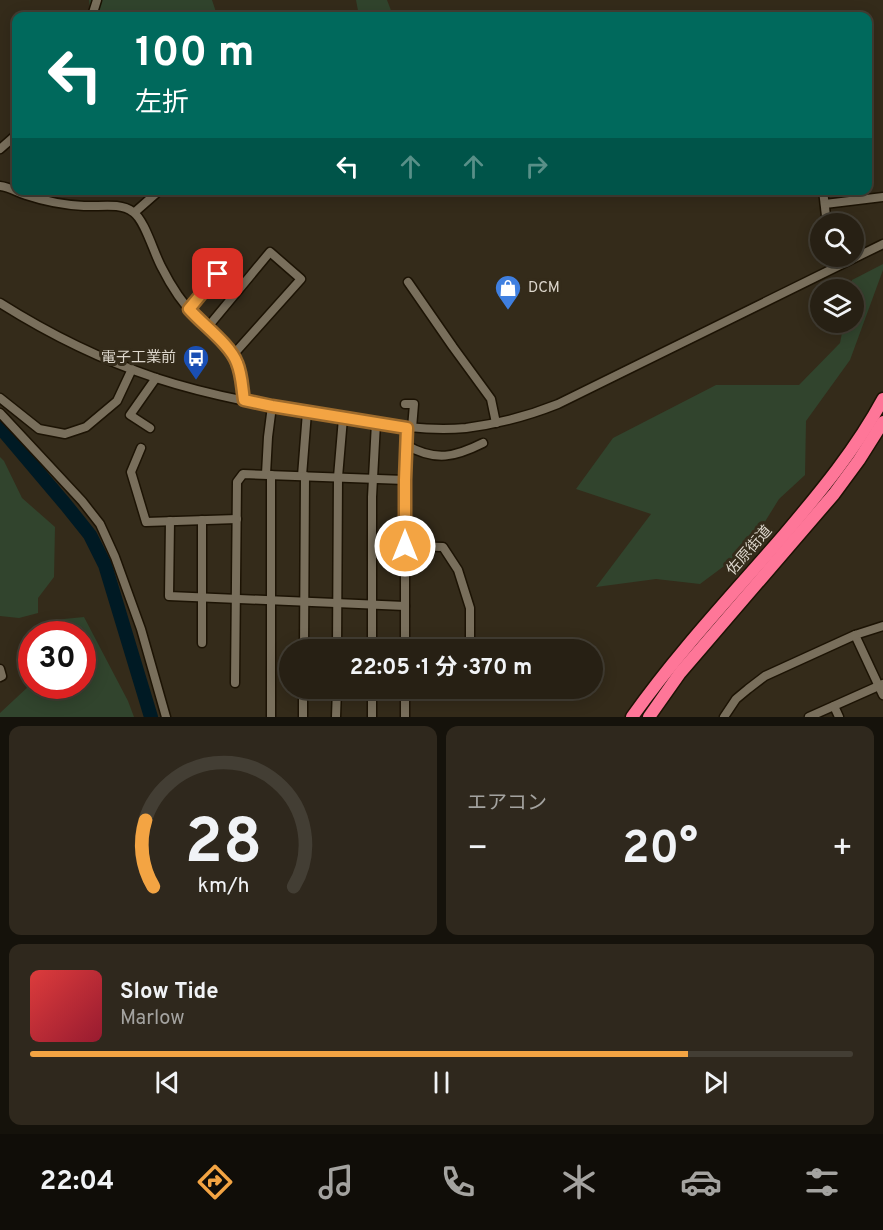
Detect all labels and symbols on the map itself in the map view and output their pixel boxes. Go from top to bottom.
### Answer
pin [192,248,243,299]
shop icon: DCM [493,273,523,311]
place label: DCM [528,279,560,298]
bus stop icon: 電子工業前 [181,343,211,381]
place label: 電子工業前 [101,349,176,368]
position arrow [373,514,437,578]
street label: 佐原街道 [723,522,777,580]
speed limit sign: 30 [18,621,96,699]

